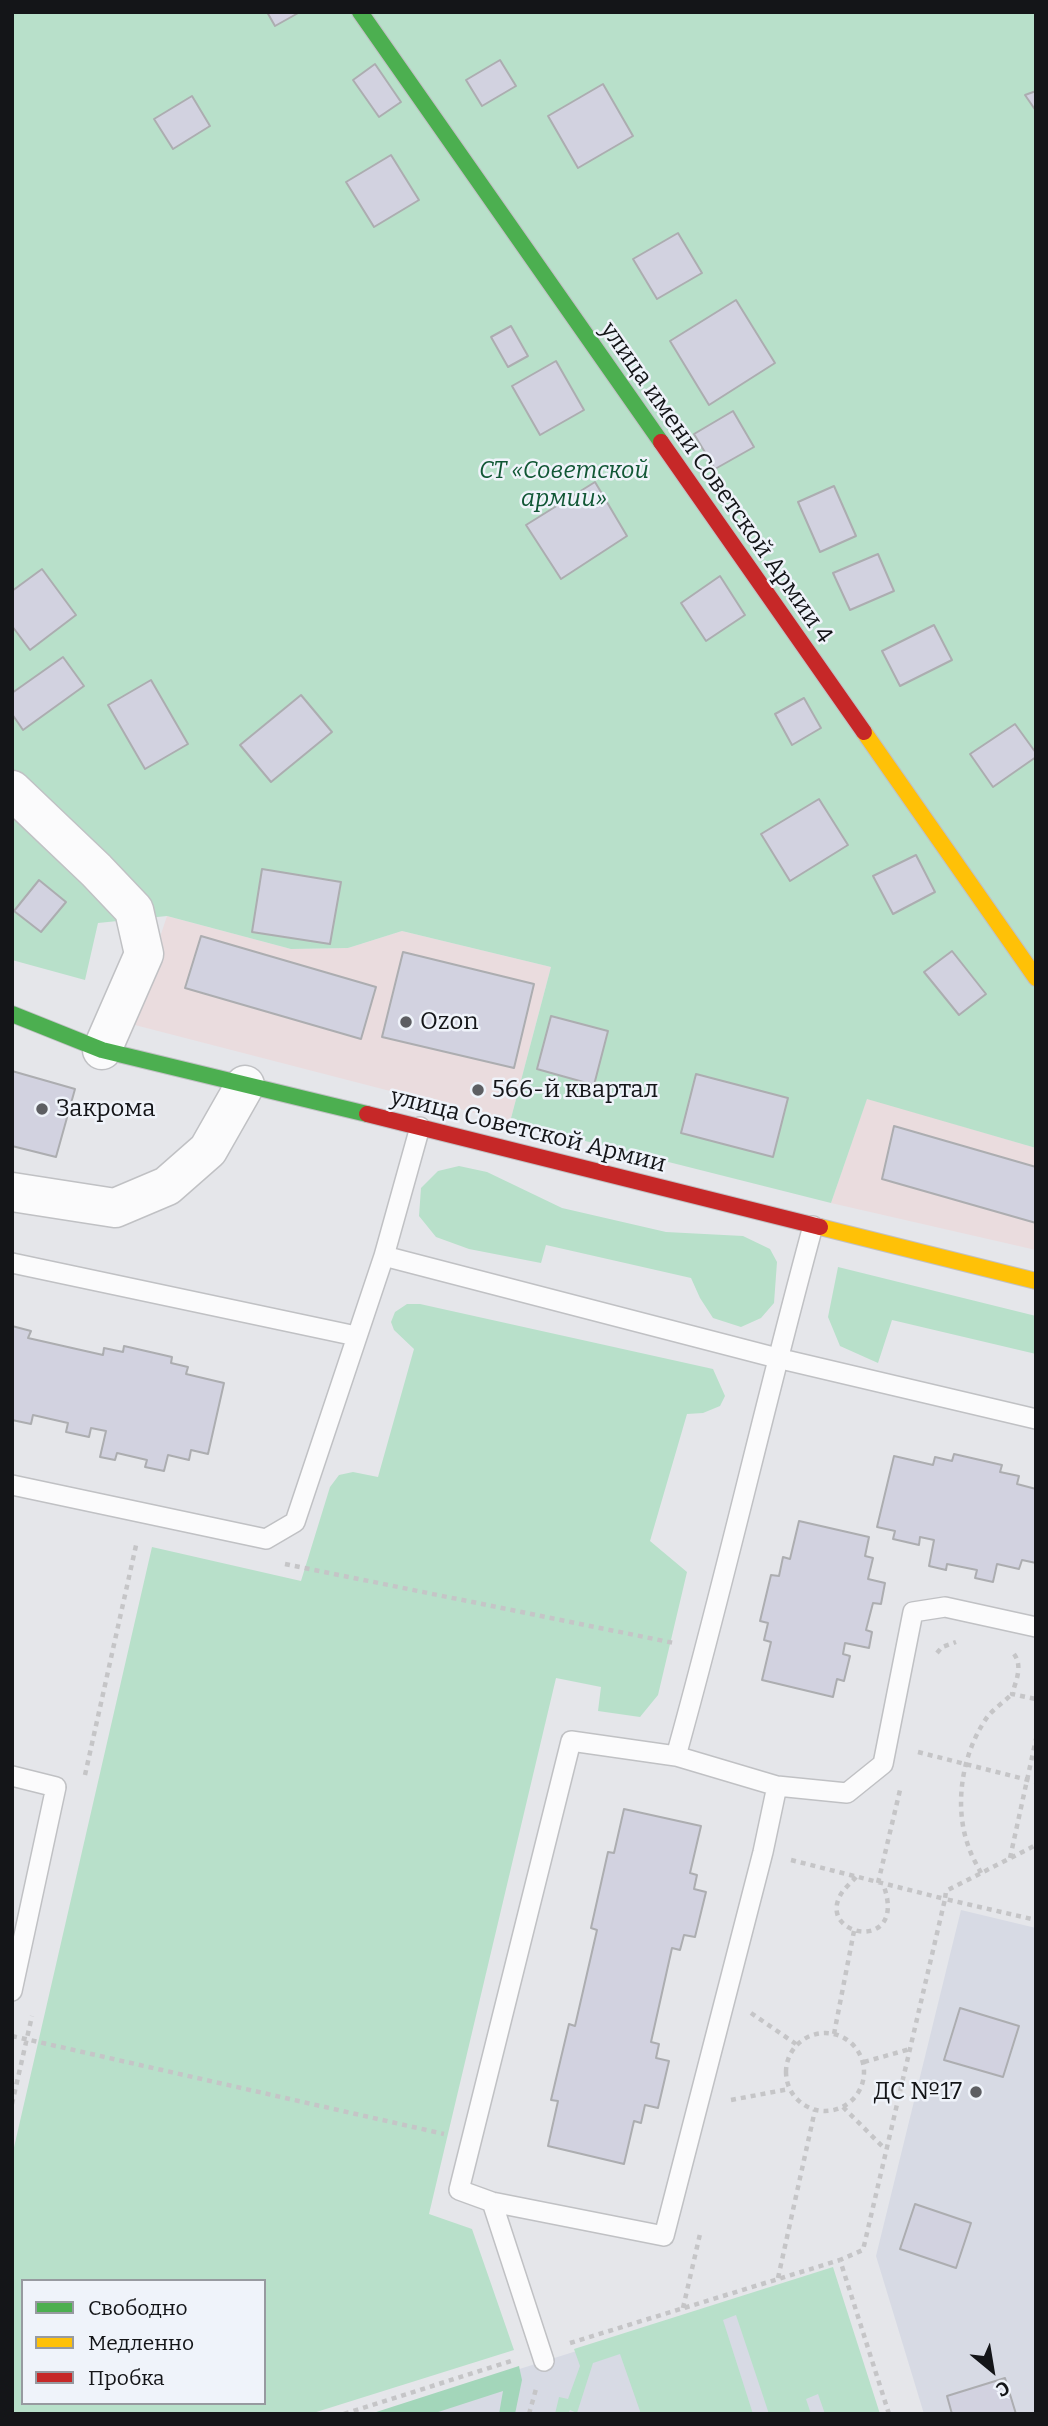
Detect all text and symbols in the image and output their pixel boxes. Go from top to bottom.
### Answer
street label: улица имени Советской Армии 4 [594,317,838,649]
park label: СТ «Советской армии» [479,457,649,513]
place label: Ozon [420,1008,478,1036]
marker: Ozon [398,1014,414,1030]
place label: 566-й квартал [492,1076,658,1104]
marker: 566-й квартал [470,1082,486,1098]
street label: улица Советской Армии [387,1083,669,1179]
place label: Закрома [56,1095,156,1123]
marker: Закрома [34,1101,50,1117]
place label: ДС №17 [874,2078,962,2106]
marker: ДС №17 [968,2084,984,2100]
legend [21,2279,266,2405]
text: Свободно [88,2295,188,2321]
text: Медленно [88,2330,194,2356]
north arrow [957,2335,1027,2405]
text: Пробка [88,2365,165,2391]
text: С [992,2376,1014,2402]

